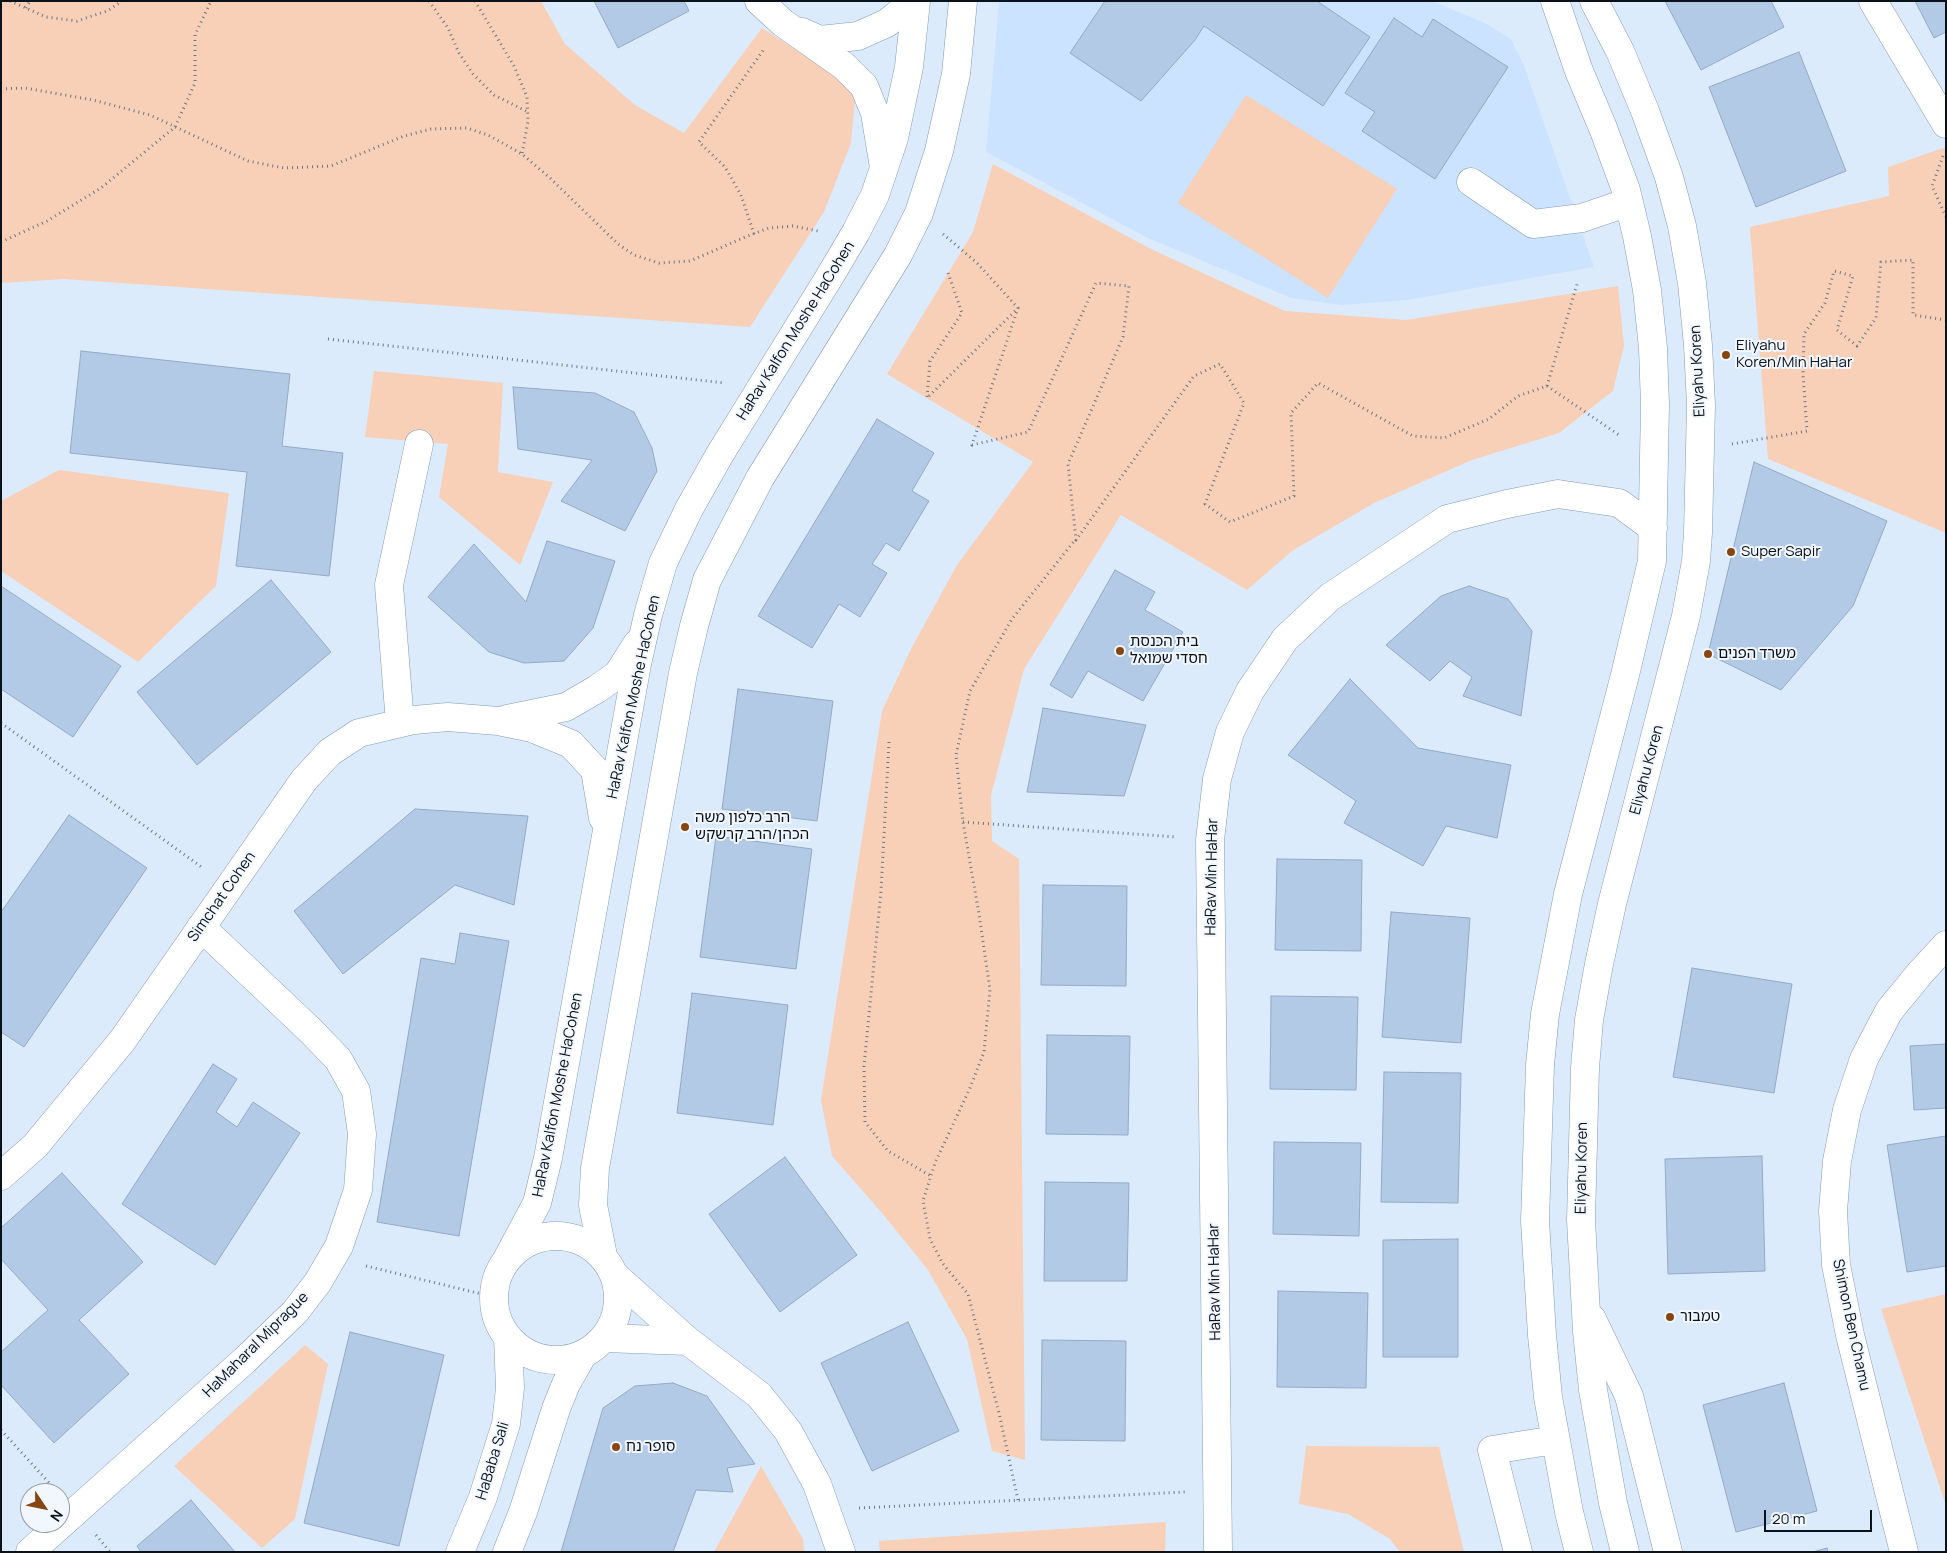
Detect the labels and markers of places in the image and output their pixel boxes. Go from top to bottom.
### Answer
place label: Eliyahu Koren/Min HaHar [1736,337,1852,372]
marker: Eliyahu Koren/Min HaHar [1720,349,1732,361]
place label: Super Sapir [1741,543,1821,561]
marker: Super Sapir [1725,546,1737,558]
place label: בית הכנסת חסדי שמואל [1130,633,1208,668]
marker: בית הכנסת חסדי שמואל [1114,645,1126,657]
place label: משרד הפנים [1718,645,1796,663]
marker: משרד הפנים [1702,648,1714,660]
place label: הרב כלפון משה הכהן/הרב קרשקש [695,809,809,844]
marker: הרב כלפון משה הכהן/הרב קרשקש [679,821,691,833]
place label: טמבור [1680,1308,1720,1326]
marker: טמבור [1664,1311,1676,1323]
place label: סופר נח [626,1438,675,1456]
marker: סופר נח [610,1441,622,1453]

